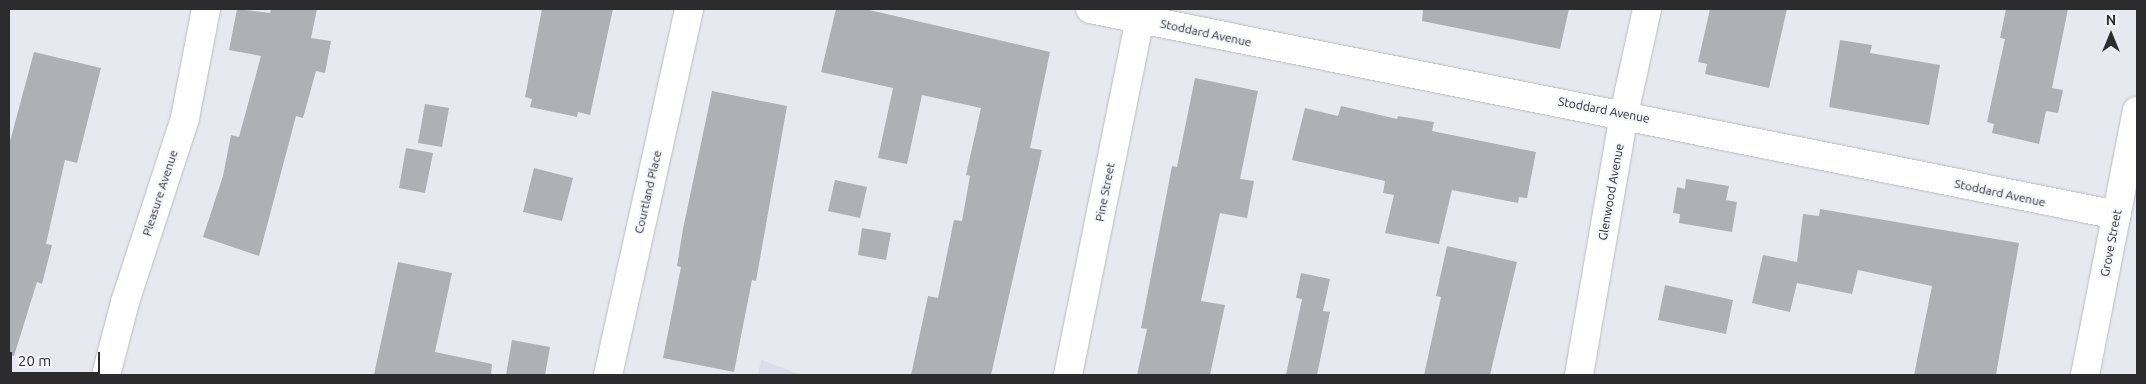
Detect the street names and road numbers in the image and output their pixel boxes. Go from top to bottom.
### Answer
street label: Stoddard Avenue [1159,16,1253,50]
street label: Stoddard Avenue [1557,94,1651,126]
street label: Glenwood Avenue [1595,142,1627,242]
street label: Pleasure Avenue [139,148,181,238]
street label: Courtland Place [631,149,665,235]
street label: Pine Street [1092,161,1118,223]
street label: Stoddard Avenue [1953,176,2047,210]
street label: Grove Street [2097,208,2125,278]

